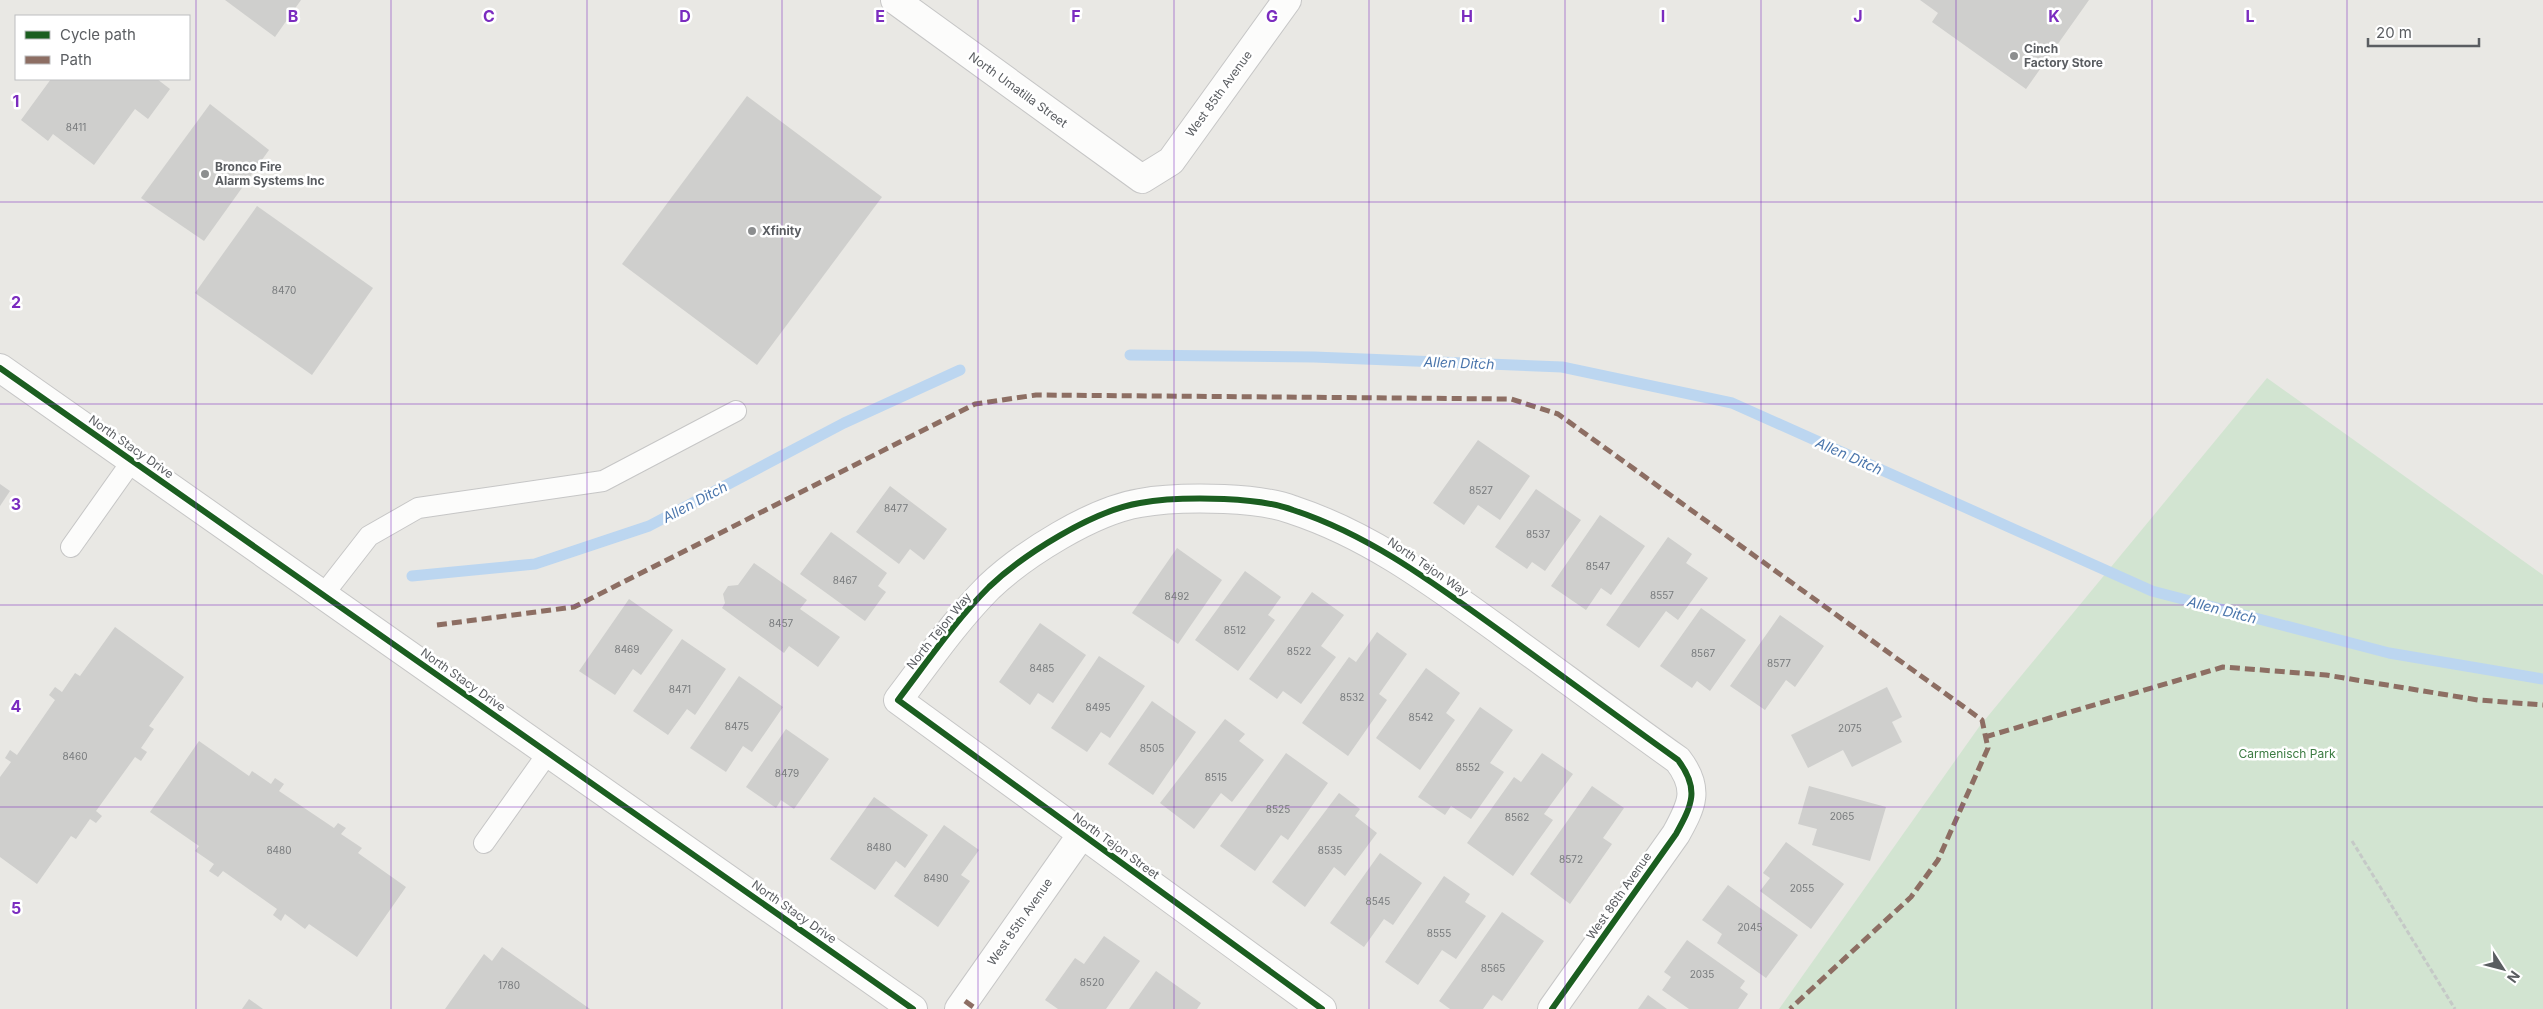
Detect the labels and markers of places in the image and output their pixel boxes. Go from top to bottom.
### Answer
place label: Cinch Factory Store [2024,41,2103,70]
marker: Cinch Factory Store [2008,50,2020,62]
place label: Bronco Fire Alarm Systems Inc [215,159,325,188]
marker: Bronco Fire Alarm Systems Inc [199,168,211,180]
place label: Xfinity [762,223,802,238]
marker: Xfinity [746,225,758,237]

